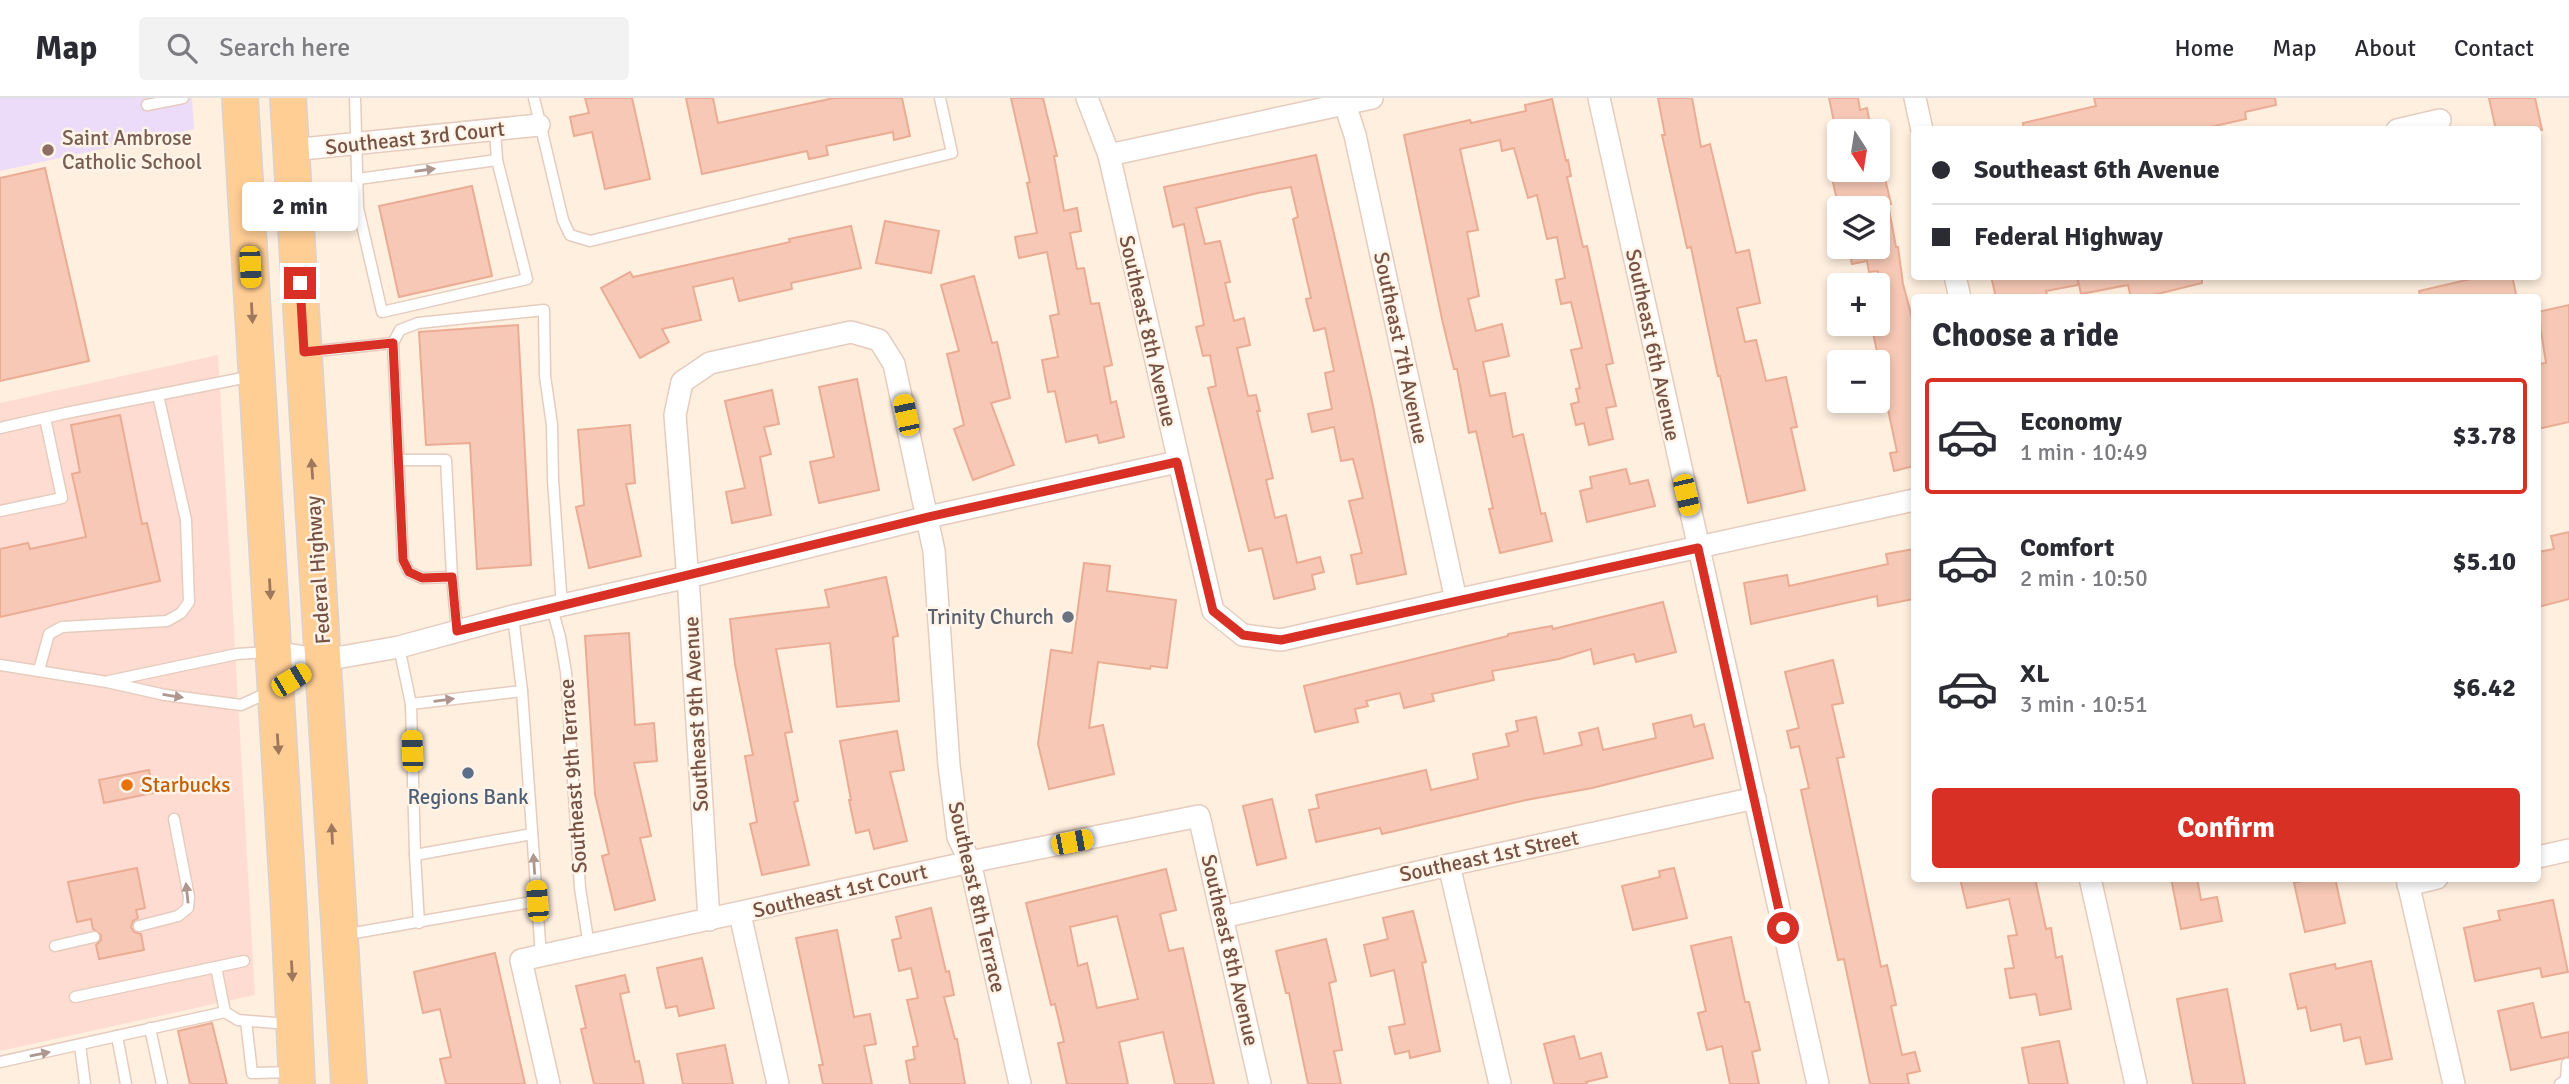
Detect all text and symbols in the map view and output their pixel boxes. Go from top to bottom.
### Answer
search box [139,17,629,80]
text: Map [35,28,97,69]
icon: search [163,29,201,67]
text: Search here [219,32,350,64]
text: Home [2174,33,2234,63]
text: Map [2272,33,2317,63]
text: About [2355,33,2416,63]
text: Contact [2454,33,2534,63]
street label: Southeast 3rd Court [324,116,506,160]
north arrow [1827,119,1890,182]
map controls [1827,119,1890,413]
place label: Saint Ambrose Catholic School [62,125,202,175]
marker: Saint Ambrose Catholic School [40,142,56,158]
text: Southeast 6th Avenue [1974,154,2220,186]
one-way arrow [414,164,436,175]
callout: 2 min [242,181,358,230]
text: 2 min [272,192,328,221]
button: layers [1827,196,1890,259]
text: Federal Highway [1974,221,2163,253]
street label: Southeast 8th Avenue [1113,233,1183,429]
car [239,245,262,289]
street label: Southeast 6th Avenue [1620,247,1686,443]
street label: Southeast 7th Avenue [1368,250,1434,446]
route end [284,267,316,299]
button: + [1827,273,1890,336]
one-way arrow [247,302,258,324]
text: Choose a ride [1932,316,2119,355]
button: − [1827,350,1890,413]
car [892,392,921,438]
icon: car [1936,405,1999,468]
text: Economy [2020,406,2122,438]
text: $3.78 [2452,420,2516,452]
text: 1 min · 10:49 [2020,438,2148,467]
one-way arrow [306,458,317,480]
car [1672,472,1701,518]
street label: Federal Highway [300,495,336,645]
icon: car [1936,531,1999,594]
text: Comfort [2020,532,2114,564]
text: $5.10 [2452,546,2516,578]
text: 2 min · 10:50 [2020,564,2148,593]
one-way arrow [264,579,275,601]
place label: Trinity Church [928,604,1054,630]
marker: Trinity Church [1060,609,1076,625]
street label: Southeast 9th Avenue [678,616,714,812]
icon: car [1936,657,1999,720]
text: XL [2020,658,2050,690]
car [268,660,315,700]
text: $6.42 [2452,672,2516,704]
street label: Southeast 9th Terrace [553,678,593,874]
text: 3 min · 10:51 [2020,690,2148,719]
one-way arrow [162,691,184,702]
one-way arrow [434,695,456,706]
car [401,730,424,772]
one-way arrow [273,734,284,756]
marker: Regions Bank [460,765,476,781]
place label: Starbucks [141,772,231,798]
marker: Starbucks [119,777,135,793]
place label: Regions Bank [407,784,529,810]
button: Confirm [1932,788,2520,868]
street label: Southeast 8th Terrace [942,799,1012,995]
one-way arrow [327,823,338,845]
street label: Southeast 1st Street [1397,824,1581,888]
car [1050,828,1095,856]
one-way arrow [528,852,539,874]
street label: Southeast 8th Avenue [1195,852,1265,1048]
street label: Southeast 1st Court [750,858,930,924]
car [526,879,549,923]
one-way arrow [181,881,192,903]
route start [1767,912,1799,944]
one-way arrow [286,961,297,983]
one-way arrow [29,1048,51,1059]

